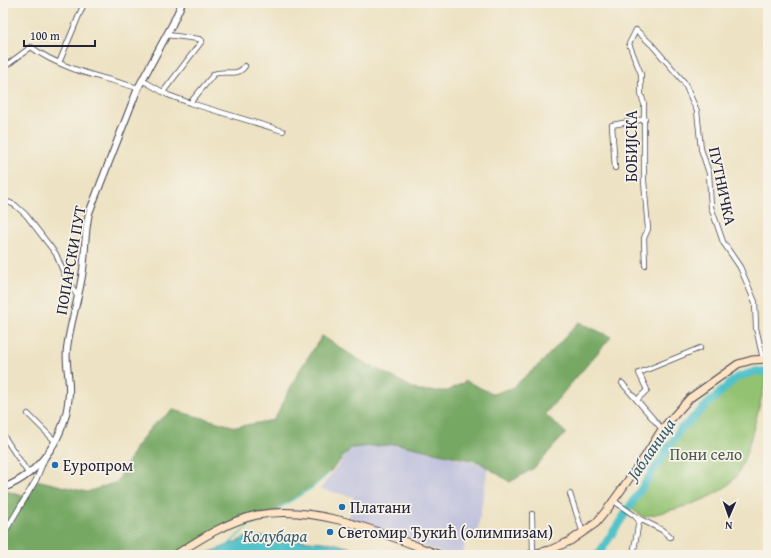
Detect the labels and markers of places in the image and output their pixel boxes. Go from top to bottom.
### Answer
place label: Еуропром [63,453,133,477]
marker: Еуропром [50,460,60,470]
place label: Платани [350,495,411,519]
marker: Платани [337,502,347,512]
place label: Светомир Ђукић (олимпизам) [338,520,553,544]
marker: Светомир Ђукић (олимпизам) [325,527,335,537]

